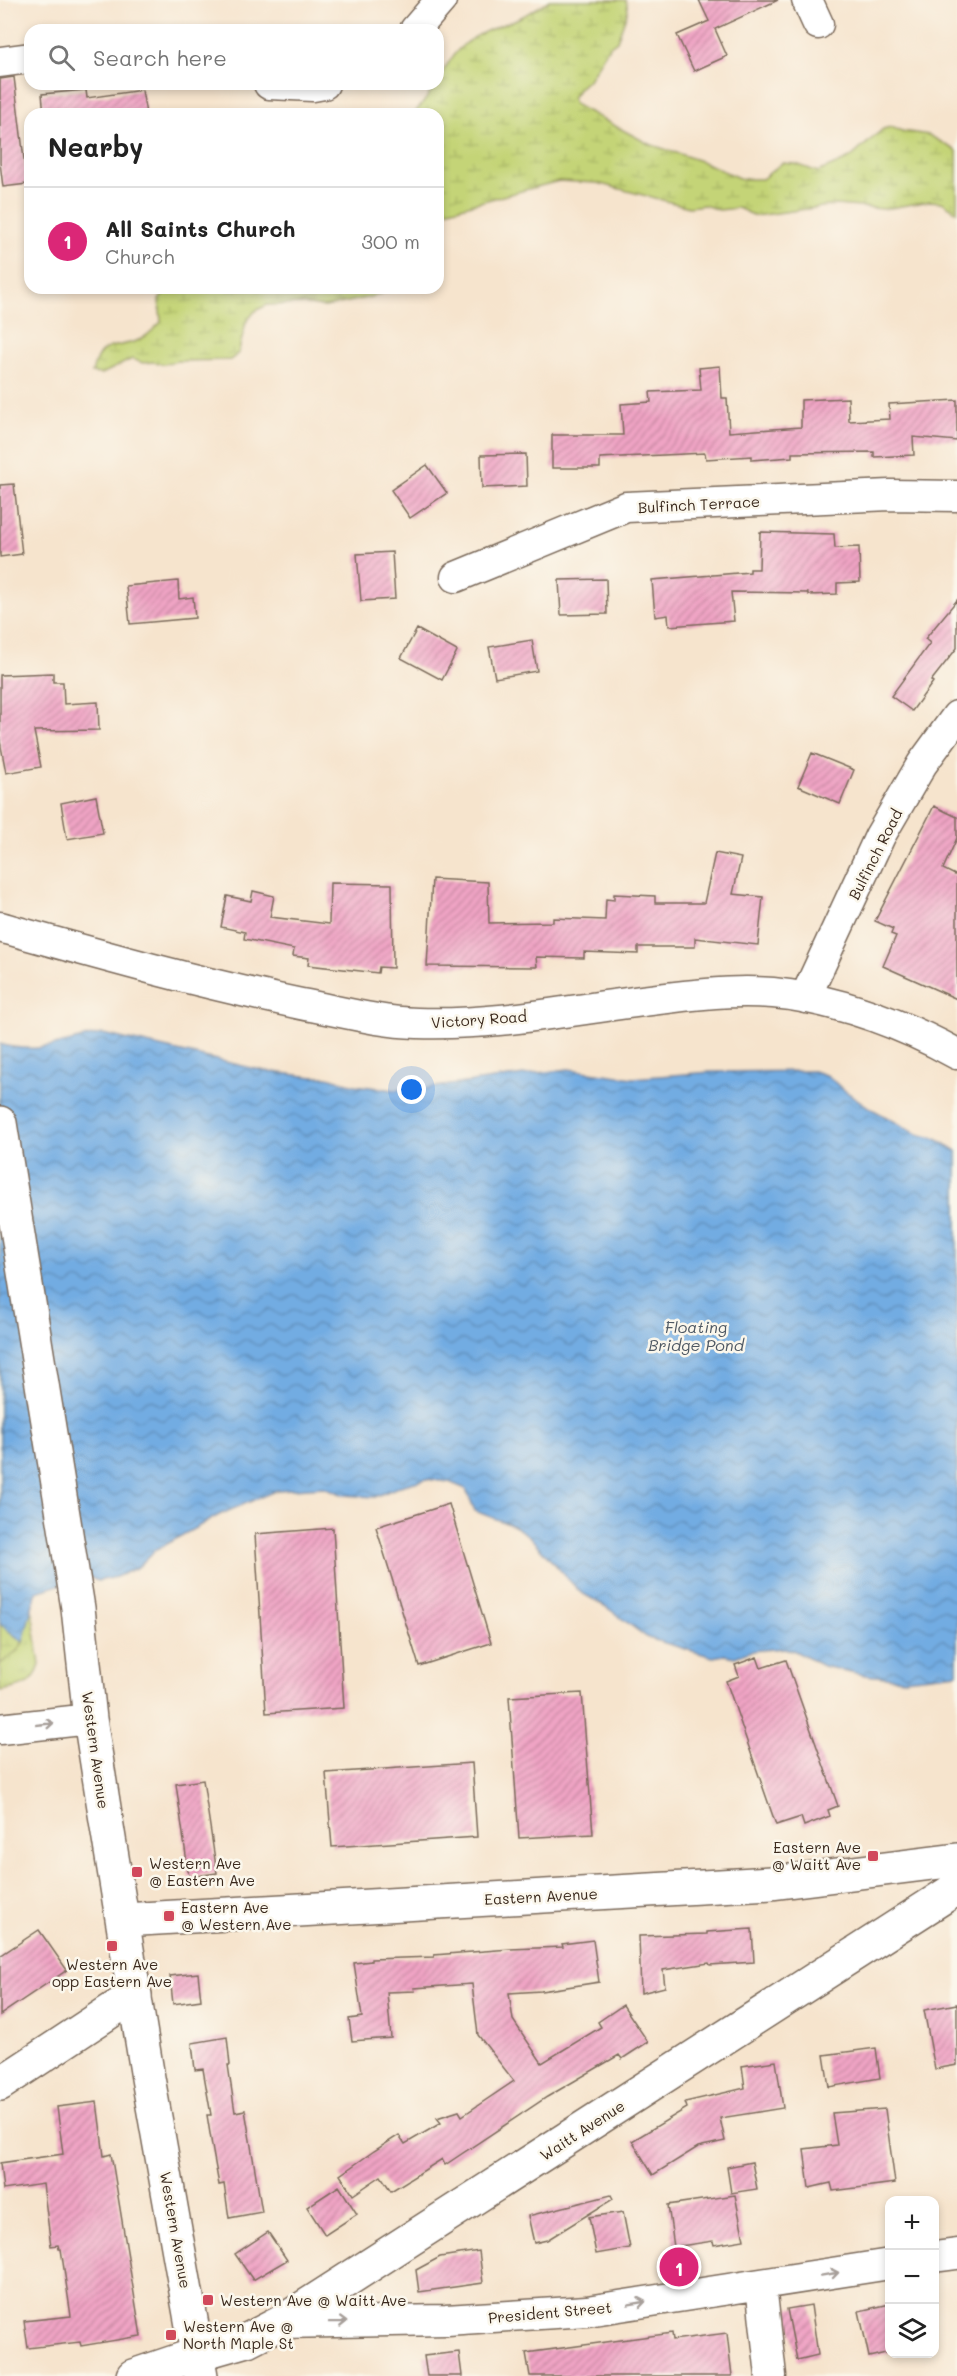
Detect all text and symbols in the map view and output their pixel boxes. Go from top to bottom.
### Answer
search box [24,24,444,90]
icon: search [45,41,78,74]
text: Search here [93,43,227,72]
text: Nearby [48,130,143,164]
text: All Saints Church [105,214,295,243]
text: 1 [63,228,72,254]
text: 300 m [361,228,420,254]
text: Church [105,243,175,269]
street label: Bulfinch Terrace [637,491,761,517]
street label: Bulfinch Road [844,805,906,903]
street label: Victory Road [430,1006,528,1032]
your location [397,1075,426,1104]
water label: Floating Bridge Pond [648,1316,745,1355]
street label: Western Avenue [78,1690,114,1810]
one-way arrow [35,1718,55,1729]
place label: Eastern Ave @ Waitt Ave [772,1837,861,1874]
marker: Eastern Ave @ Waitt Ave [866,1849,880,1863]
place label: Western Ave @ Eastern Ave [149,1853,255,1890]
marker: Western Ave @ Eastern Ave [130,1865,144,1879]
street label: Eastern Avenue [484,1883,598,1909]
place label: Eastern Ave @ Western Ave [181,1897,291,1934]
marker: Eastern Ave @ Western Ave [162,1909,176,1923]
marker: Western Ave opp Eastern Ave [105,1939,119,1953]
place label: Western Ave opp Eastern Ave [52,1954,172,1991]
street label: Waitt Avenue [536,2095,628,2165]
street label: Western Avenue [156,2170,196,2290]
map controls [885,2196,939,2358]
button: + [885,2196,939,2250]
pin: 1 [660,2244,698,2290]
button: − [885,2250,939,2304]
one-way arrow [820,2268,839,2279]
place label: Western Ave @ Waitt Ave [220,2290,406,2310]
marker: Western Ave @ Waitt Ave [201,2293,215,2307]
street label: President Street [487,2297,613,2327]
one-way arrow [627,2297,646,2308]
button: layers [885,2304,939,2358]
place label: Western Ave @ North Maple St [183,2316,294,2353]
one-way arrow [328,2316,348,2328]
marker: Western Ave @ North Maple St [164,2328,178,2342]

